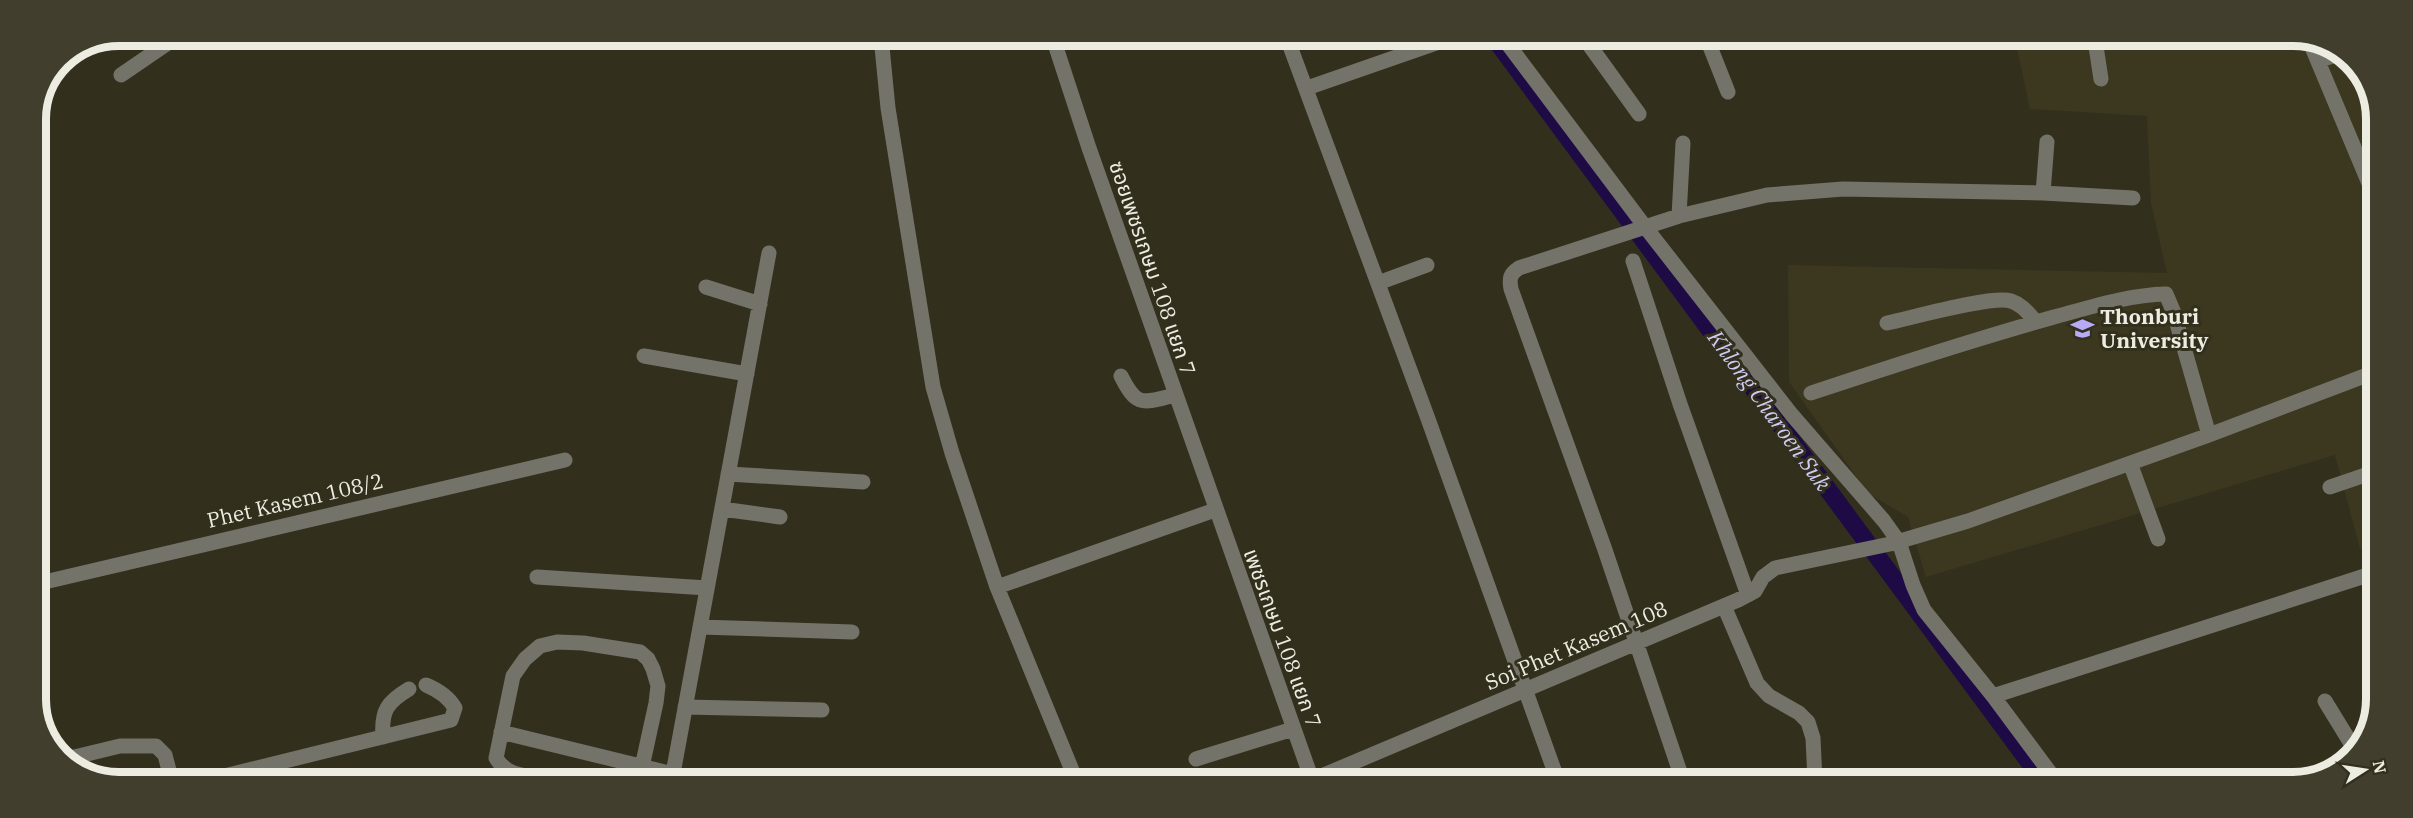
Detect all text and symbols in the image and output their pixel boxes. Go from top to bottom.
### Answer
street label: ซอยเพชรเกษม 108 แยก 7 [1103,157,1203,379]
place label: Thonburi University [2100,302,2209,354]
school or university icon: Thonburi University [2069,315,2095,341]
water label: Khlong Charoen Suk [1701,323,1838,496]
street label: Phet Kasem 108/2 [204,466,386,534]
street label: เพชรเกษม 108 แยก 7 [1238,545,1328,731]
street label: Soi Phet Kasem 108 [1480,594,1672,696]
north arrow [2335,740,2395,800]
text: N [2369,759,2391,775]

